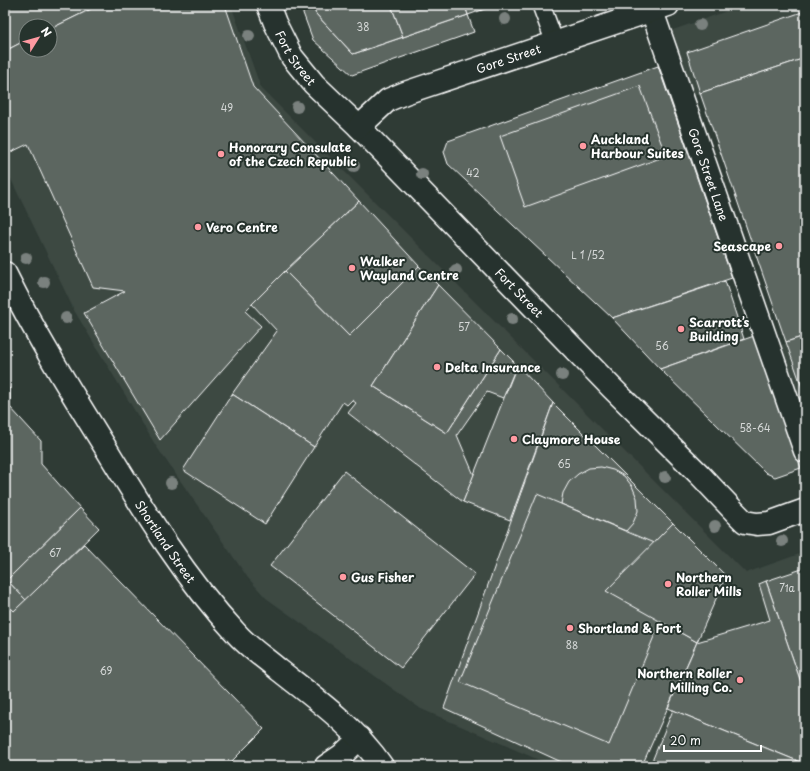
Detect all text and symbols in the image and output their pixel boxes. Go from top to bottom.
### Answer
north arrow [18,18,58,58]
house number: 38 [357,19,369,34]
text: N [37,23,56,41]
street label: Fort Street [271,27,321,89]
street label: Gore Street [474,39,543,78]
house number: 49 [221,100,233,115]
street label: Gore Street Lane [684,125,733,224]
place label: Auckland Harbour Suites [591,130,684,162]
place label: Honorary Consulate of the Czech Republic [229,138,357,170]
marker: Auckland Harbour Suites [578,141,588,151]
marker: Honorary Consulate of the Czech Republic [216,149,226,159]
house number: 42 [466,165,480,180]
place label: Vero Centre [206,218,278,236]
marker: Vero Centre [193,222,203,232]
place label: Seascape [713,237,771,255]
marker: Seascape [774,241,784,251]
house number: L 1 /52 [571,247,605,262]
place label: Walker Wayland Centre [360,252,459,284]
marker: Walker Wayland Centre [347,263,357,273]
street label: Fort Street [491,264,548,321]
place label: Scarrott’s Building [689,313,750,345]
house number: 57 [458,319,470,334]
marker: Scarrott’s Building [676,324,686,334]
house number: 56 [655,338,669,353]
place label: Delta Insurance [445,358,541,376]
marker: Delta Insurance [432,362,442,372]
house number: 58-64 [739,420,771,435]
place label: Claymore House [522,430,621,448]
marker: Claymore House [509,434,519,444]
house number: 65 [557,456,571,471]
street label: Shortland Street [131,496,200,587]
house number: 67 [49,545,61,560]
place label: Gus Fisher [351,568,415,586]
place label: Northern Roller Mills [676,568,742,600]
marker: Gus Fisher [338,572,348,582]
marker: Northern Roller Mills [663,579,673,589]
house number: 71a [779,580,796,595]
place label: Shortland & Fort [578,619,682,637]
marker: Shortland & Fort [565,623,575,633]
house number: 88 [566,637,578,652]
house number: 69 [100,663,112,678]
place label: Northern Roller Milling Co. [637,664,733,696]
marker: Northern Roller Milling Co. [735,675,745,685]
scale bar [664,727,761,753]
text: 20 m [670,731,701,749]

